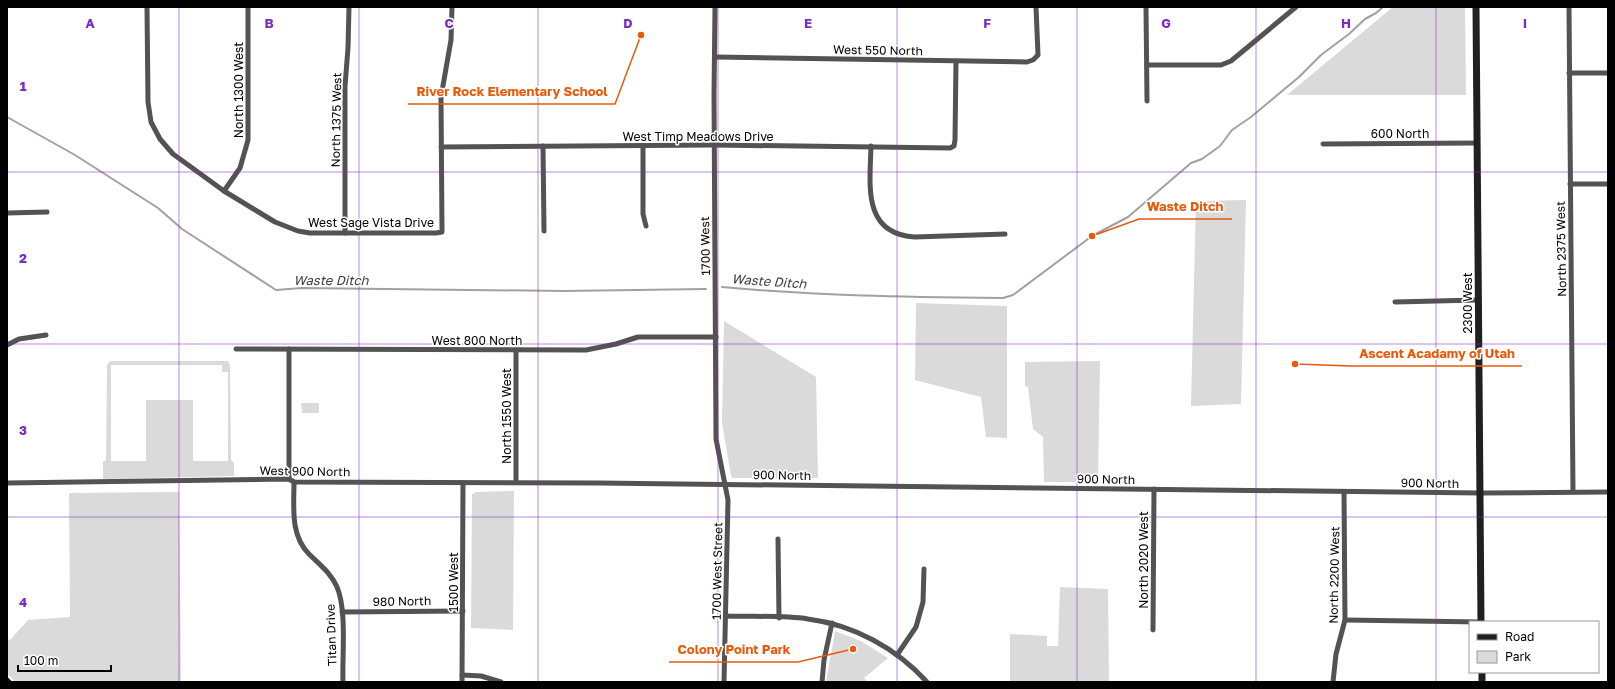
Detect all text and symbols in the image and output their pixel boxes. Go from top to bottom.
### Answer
text: A [85,15,95,31]
text: B [264,15,274,31]
text: C [444,15,454,31]
text: D [623,15,633,31]
text: E [804,15,812,31]
text: F [983,15,991,31]
text: G [1161,15,1171,31]
text: H [1341,15,1351,31]
text: I [1523,15,1527,31]
street label: North 1300 West [231,42,246,138]
street label: West 550 North [833,42,923,58]
street label: North 1375 West [328,72,344,167]
text: 1 [20,78,27,94]
callout: River Rock Elementary School [408,79,615,104]
text: River Rock Elementary School [416,83,608,99]
street label: 600 North [1371,126,1429,141]
street label: West Timp Meadows Drive [622,129,774,144]
callout: Waste Ditch [1139,194,1232,219]
text: Waste Ditch [1147,198,1223,214]
street label: North 2375 West [1553,201,1569,297]
street label: West Sage Vista Drive [308,215,434,230]
street label: 1700 West [697,216,713,276]
text: 2 [19,250,27,266]
water label: Waste Ditch [731,270,808,292]
water label: Waste Ditch [293,272,370,288]
street label: 2300 West [1460,272,1475,334]
street label: West 800 North [432,333,522,348]
callout: Ascent Acadamy of Utah [1351,341,1522,366]
text: Ascent Acadamy of Utah [1359,345,1515,361]
street label: North 1550 West [499,368,514,464]
text: 3 [19,422,27,438]
street label: West 900 North [260,463,350,479]
street label: 900 North [753,467,811,483]
street label: 900 North [1077,471,1135,487]
street label: 900 North [1401,475,1459,491]
street label: North 2020 West [1136,511,1151,609]
street label: 1700 West Street [709,522,725,620]
street label: North 2200 West [1326,526,1342,624]
street label: 1500 West [446,552,461,612]
street label: 980 North [373,593,431,609]
text: 4 [19,594,27,610]
street label: Titan Drive [322,604,340,666]
legend [1469,621,1599,673]
text: Road [1505,629,1534,644]
callout: Colony Point Park [669,637,798,662]
text: Colony Point Park [678,641,791,657]
scale bar [18,647,111,673]
text: Park [1505,649,1531,664]
text: 100 m [24,653,58,668]

